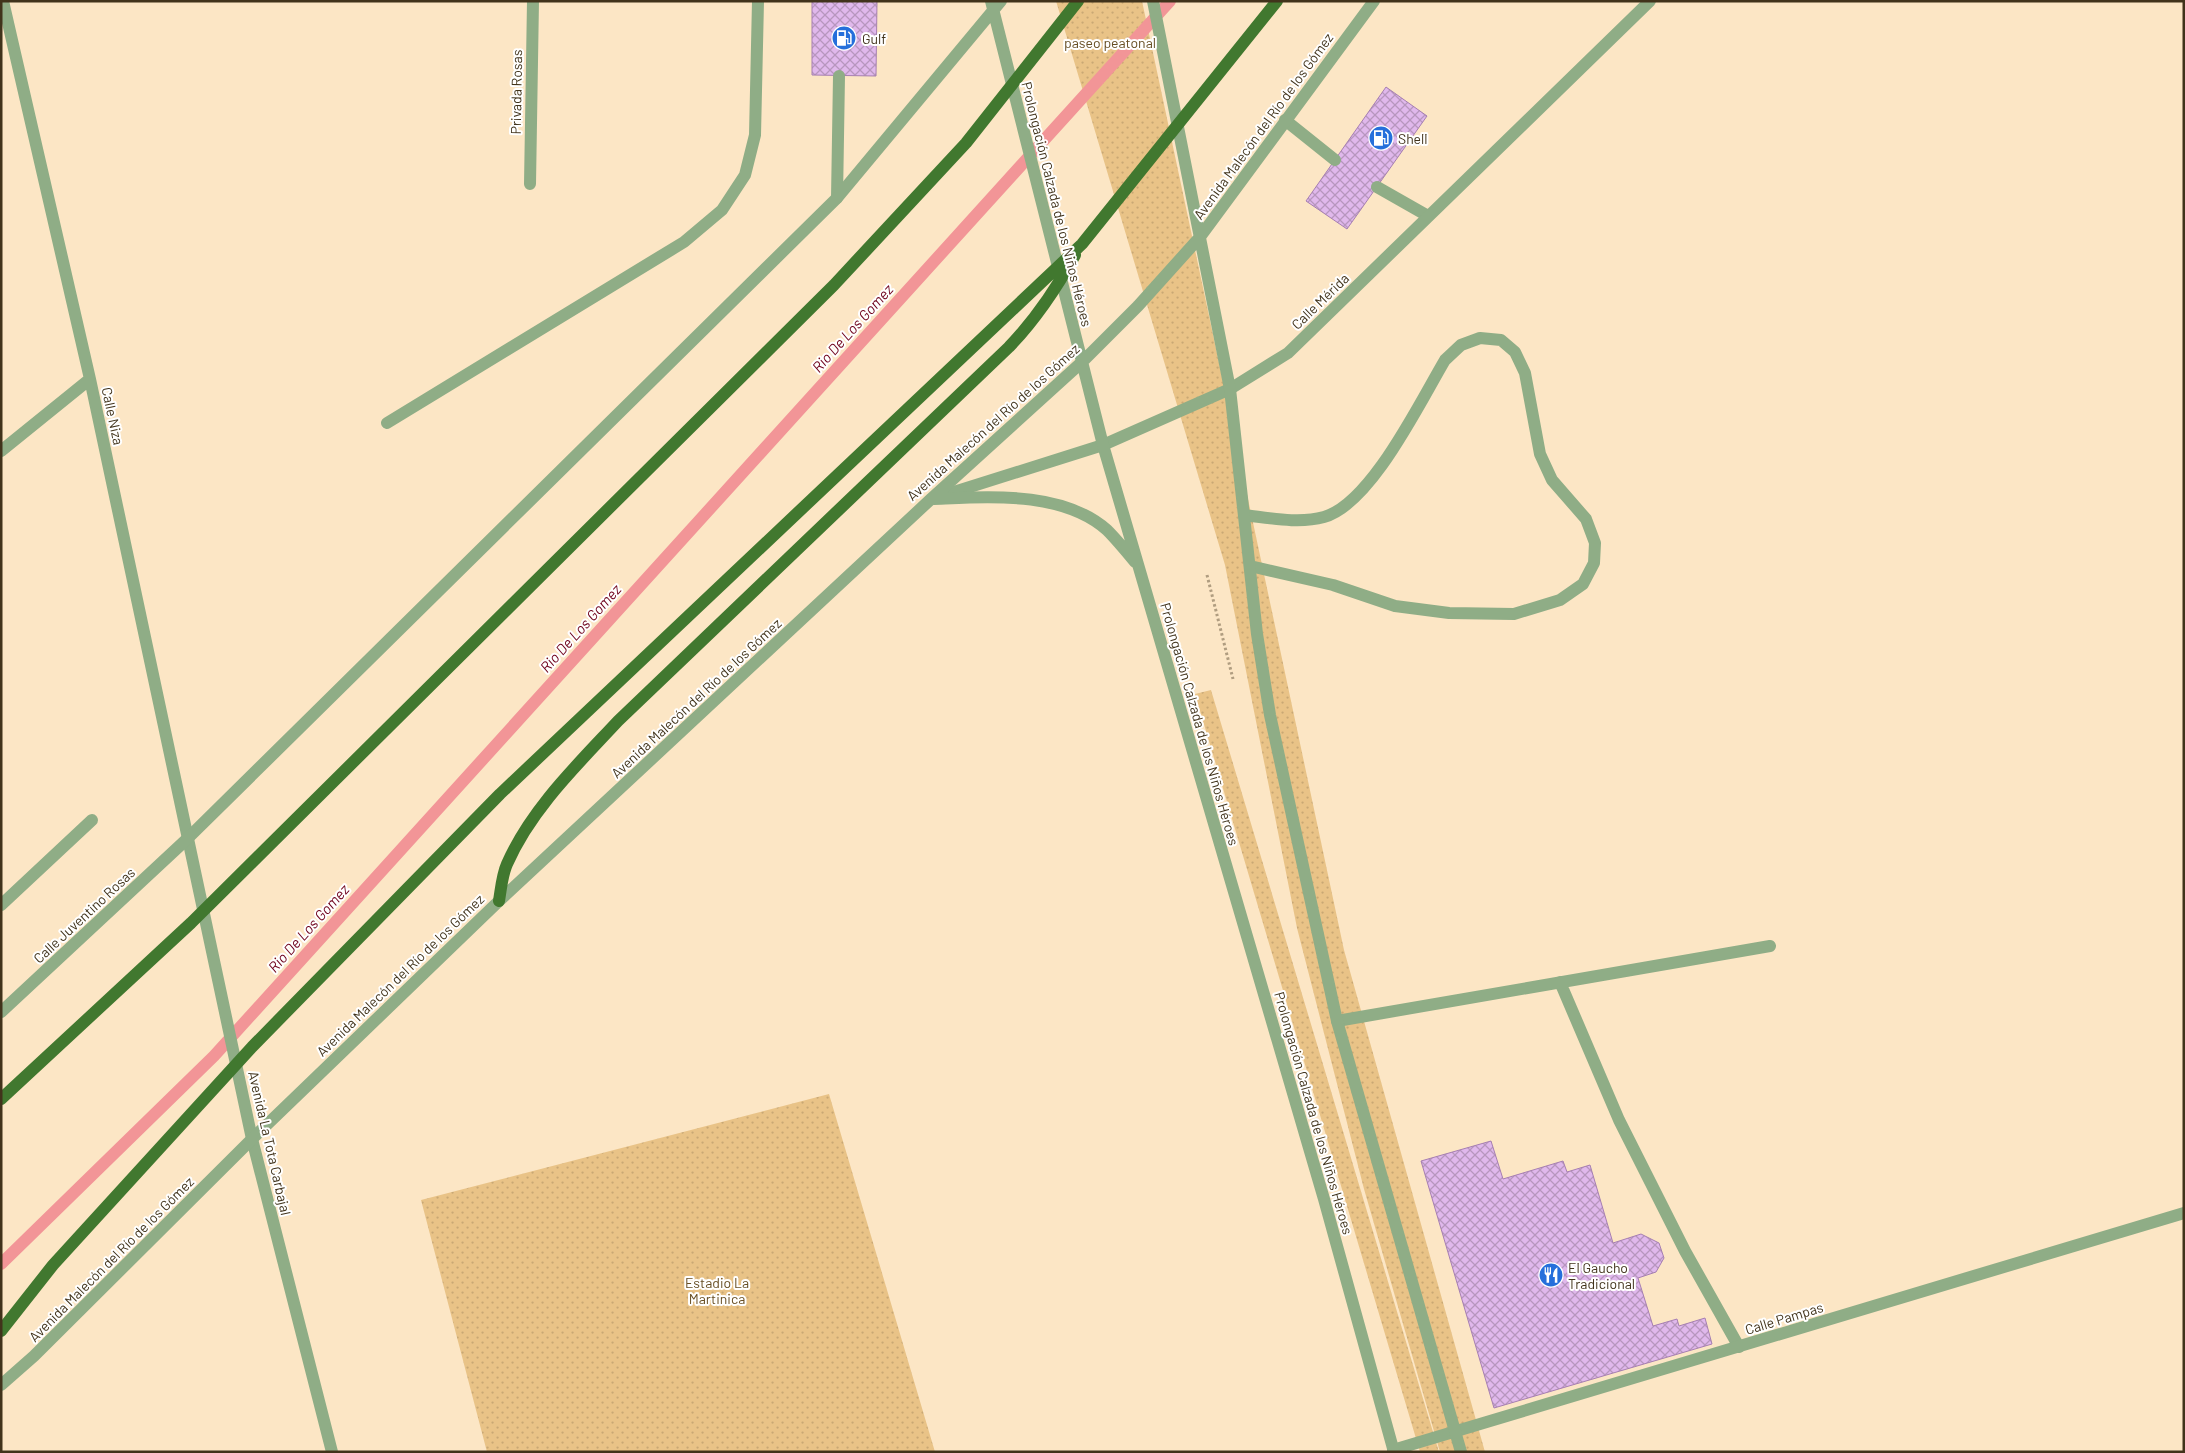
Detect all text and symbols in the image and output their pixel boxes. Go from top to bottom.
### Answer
fuel station icon: Gulf [831,25,857,51]
street label: Avenida Malecón del Río de los Gómez [1190,29,1336,223]
place label: Gulf [862,30,886,47]
park label: paseo peatonal [1064,34,1156,51]
street label: Privada Rosas [507,49,525,135]
street label: Prolongación Calzada de los Niños Héroes [1018,80,1096,328]
fuel station icon: Shell [1368,125,1394,151]
place label: Shell [1398,130,1428,147]
street label: Calle Mérida [1288,269,1352,333]
water label: Rio De Los Gomez [808,280,897,376]
street label: Avenida Malecón del Río de los Gómez [903,340,1083,504]
street label: Calle Niza [99,386,127,446]
water label: Rio De Los Gomez [536,580,625,676]
street label: Prolongación Calzada de los Niños Héroes [1157,601,1243,848]
street label: Avenida Malecón del Río de los Gómez [607,615,785,781]
street label: Calle Juventino Rosas [30,863,138,966]
water label: Rio De Los Gomez [264,880,353,976]
street label: Avenida Malecón del Río de los Gómez [313,890,487,1060]
street label: Prolongación Calzada de los Niños Héroes [1271,990,1357,1237]
street label: Avenida La Tota Carbajal [245,1069,295,1217]
street label: Avenida Malecón del Río de los Gómez [25,1173,197,1345]
place label: El Gaucho Tradicional [1568,1259,1635,1292]
restaurant icon: El Gaucho Tradicional [1538,1262,1564,1288]
park label: Estadio La Martinica [685,1274,749,1307]
street label: Calle Pampas [1743,1298,1825,1338]

